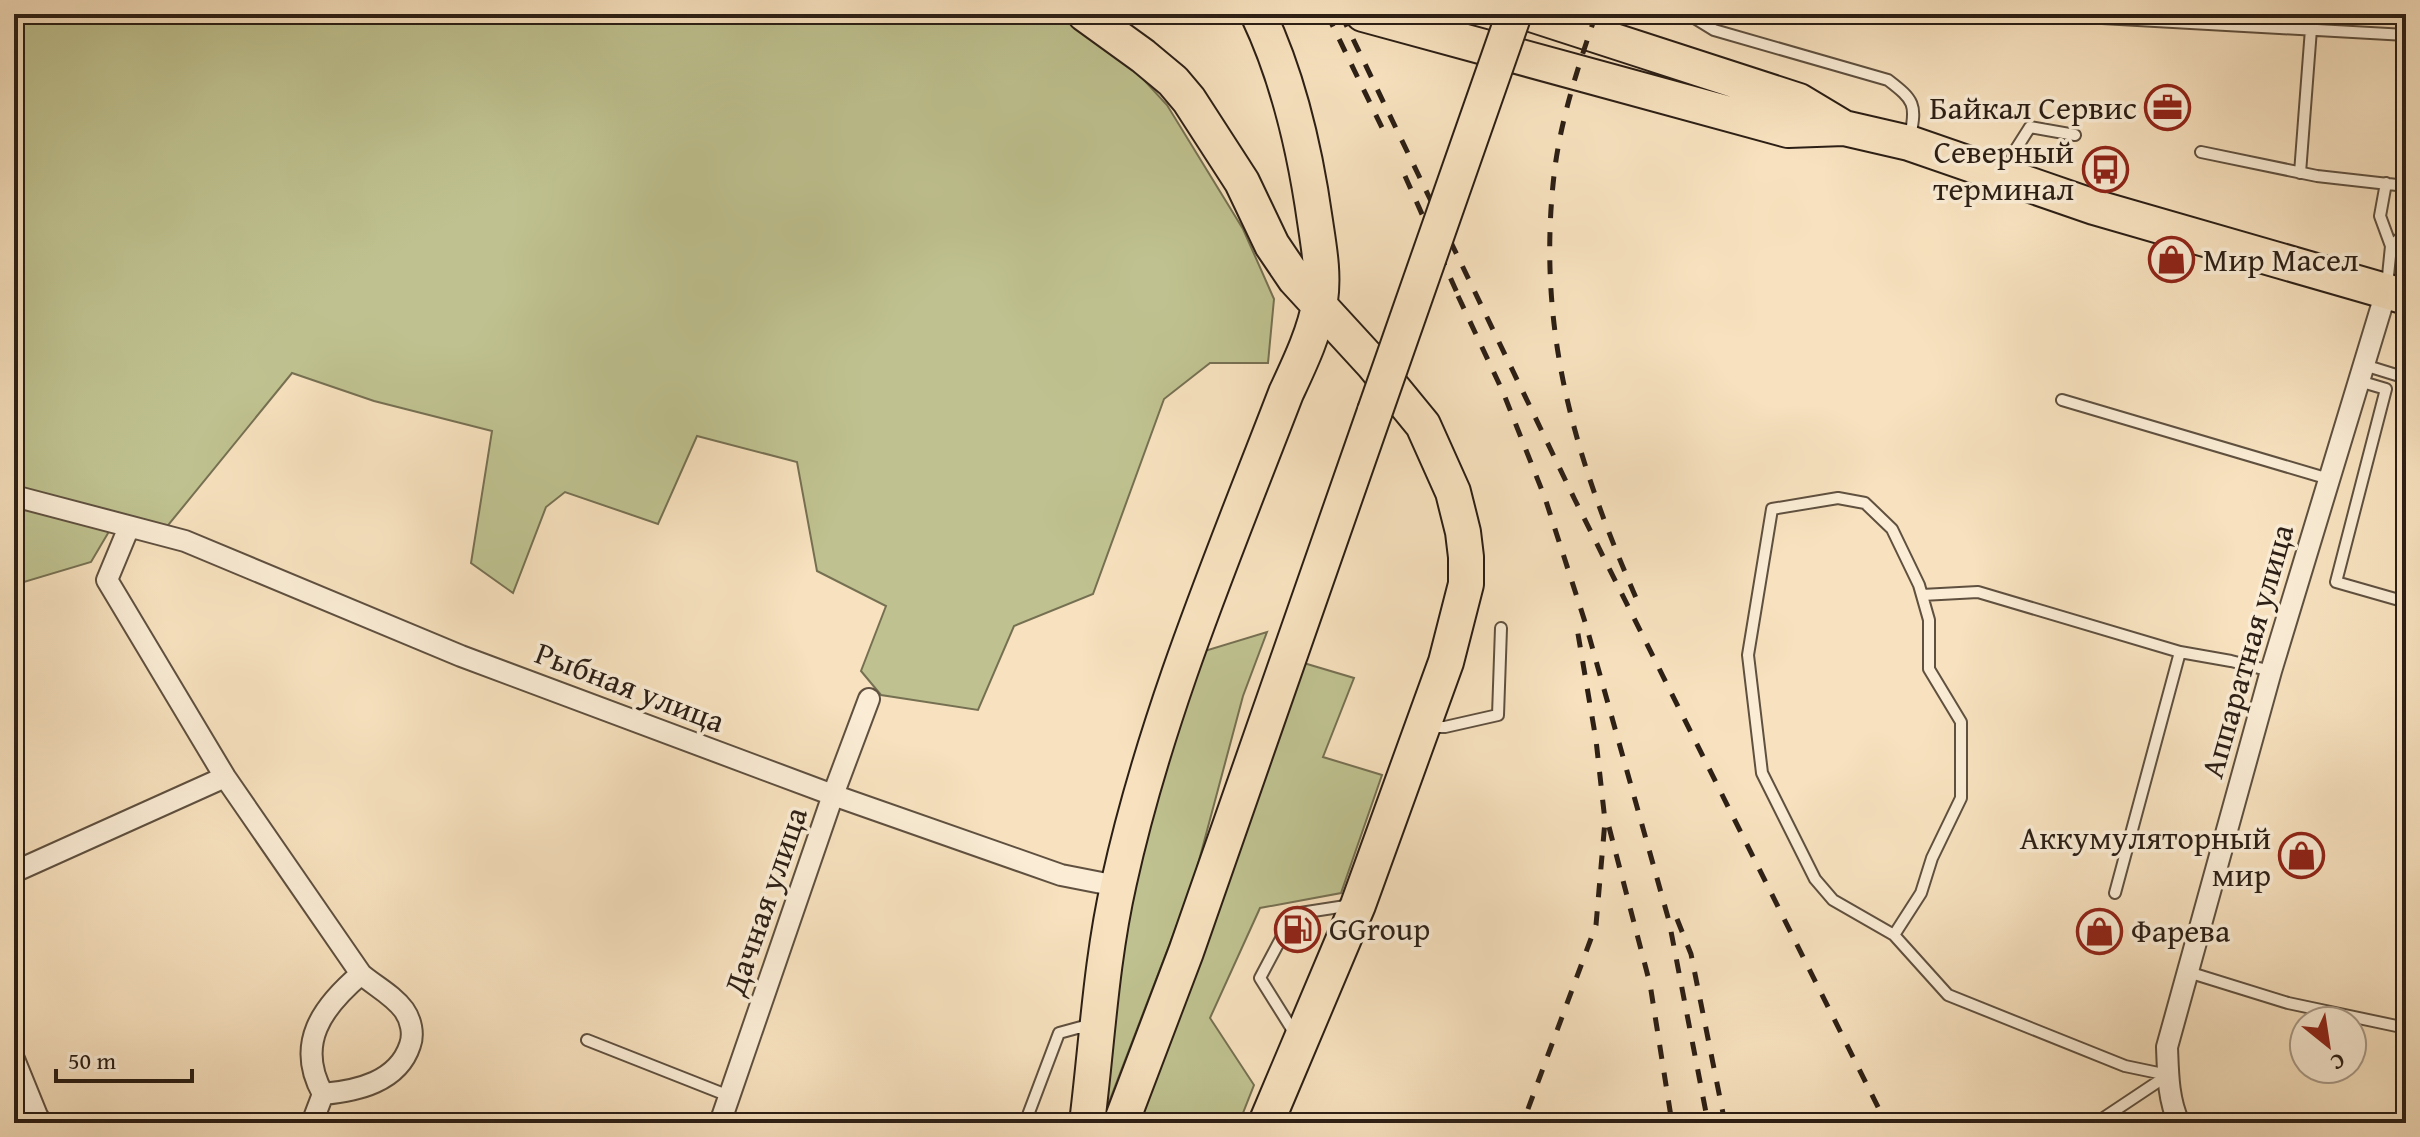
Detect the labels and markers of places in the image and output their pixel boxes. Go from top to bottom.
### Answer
place label: Байкал Сервис [1929,84,2137,131]
office icon: Байкал Сервис [2144,84,2192,132]
place label: Северный терминал [1933,128,2074,212]
bus stop icon: Северный терминал [2081,146,2129,194]
shop icon: Мир Масел [2148,236,2196,284]
place label: Мир Масел [2203,236,2359,283]
place label: Аккумуляторный мир [2020,814,2271,898]
shop icon: Аккумуляторный мир [2278,832,2326,880]
fuel station icon: GGroup [1274,905,1322,953]
place label: GGroup [1329,905,1430,952]
shop icon: Фарева [2076,907,2124,955]
place label: Фарева [2131,907,2231,954]

